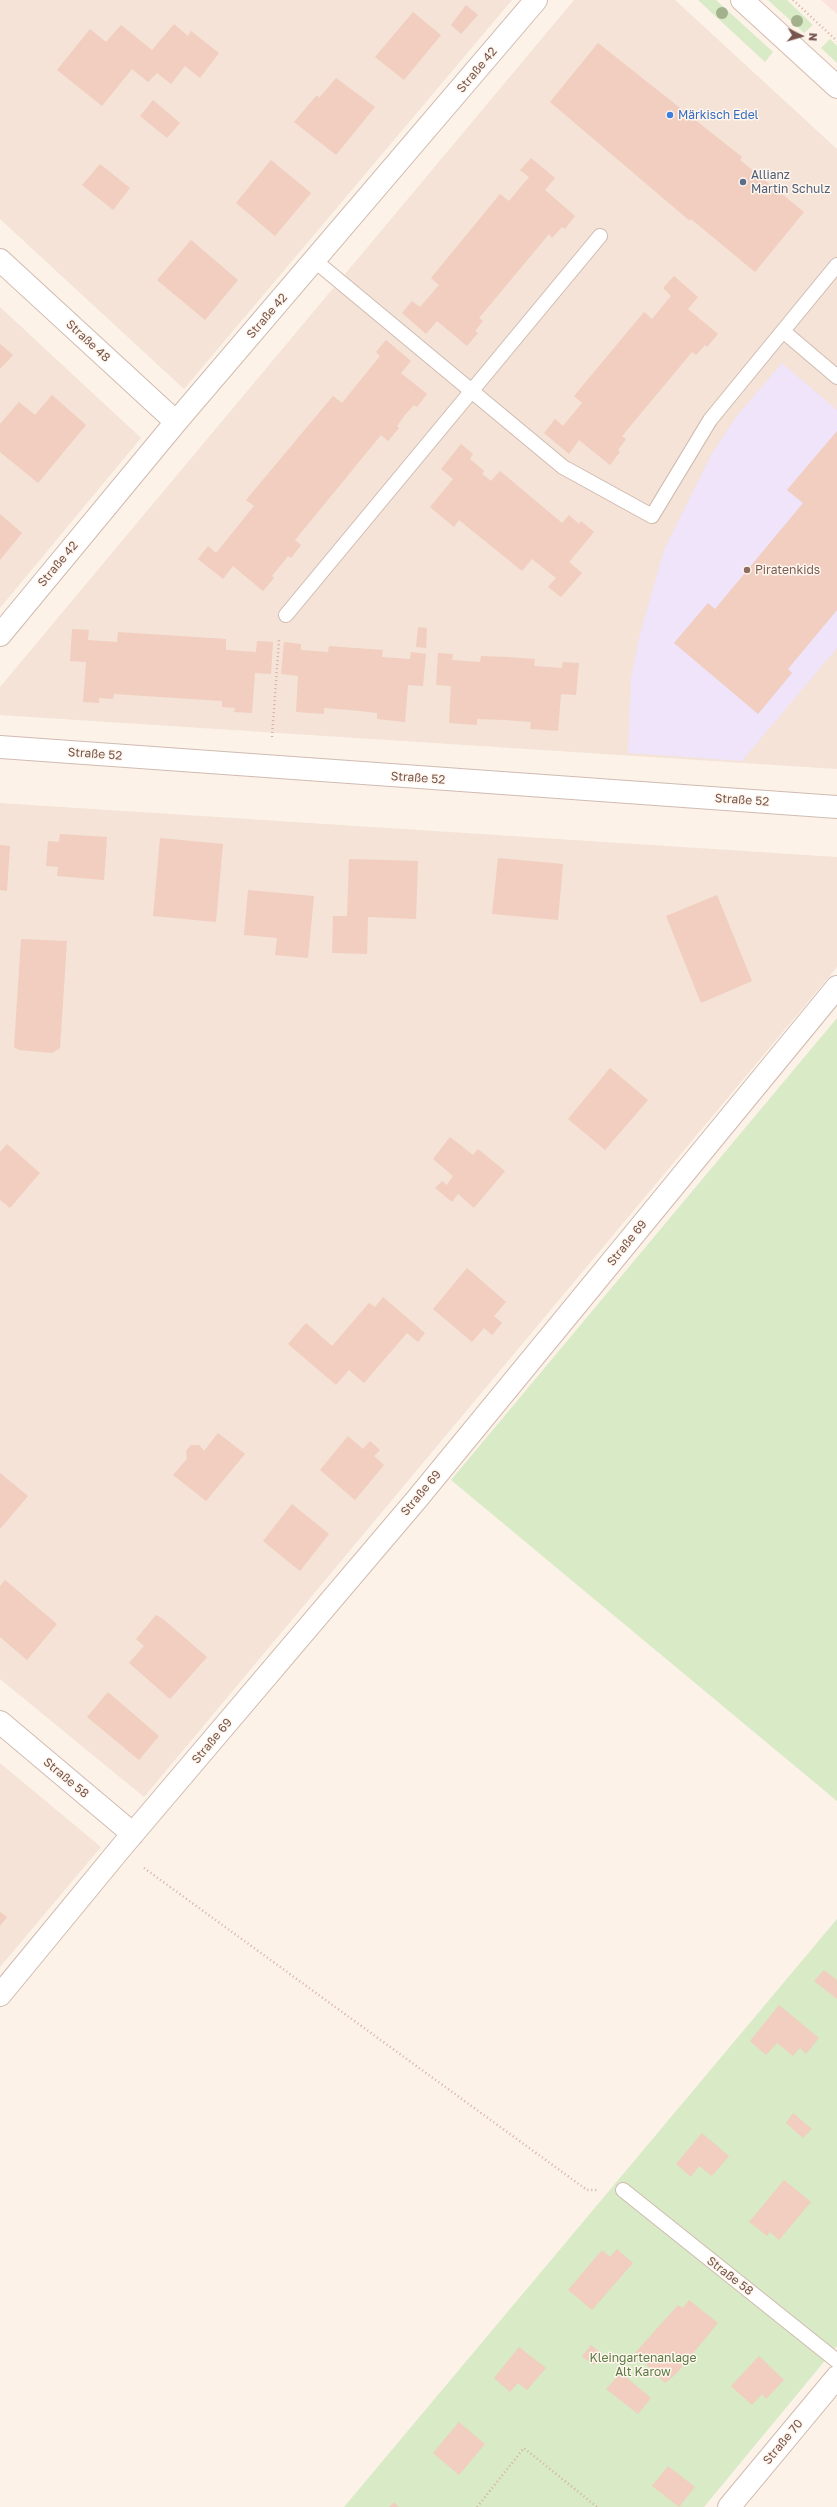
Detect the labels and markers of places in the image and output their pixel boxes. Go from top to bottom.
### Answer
place label: Märkisch Edel [678,108,758,122]
marker: Märkisch Edel [665,110,675,120]
place label: Allianz Martin Schulz [751,168,830,196]
marker: Allianz Martin Schulz [738,177,748,187]
place label: Piratenkids [755,563,820,577]
marker: Piratenkids [742,565,752,575]

